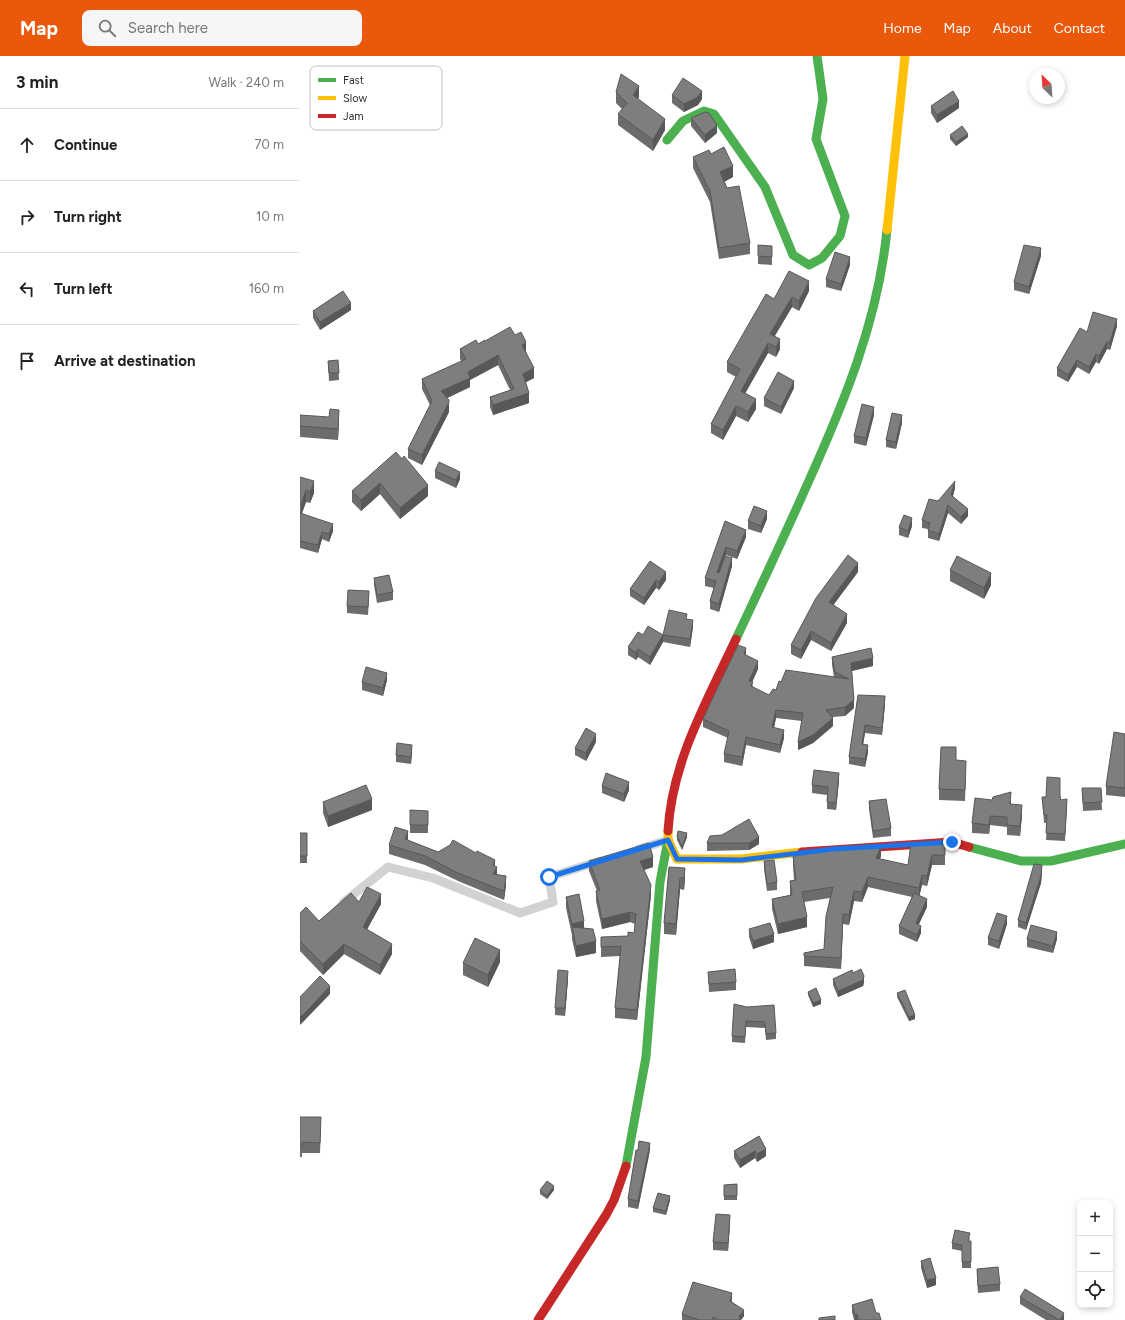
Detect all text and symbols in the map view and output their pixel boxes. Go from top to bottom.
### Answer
search box [82,10,362,46]
text: Map [20,17,58,40]
icon: search [96,17,118,39]
text: Search here [128,19,208,37]
text: Home [883,20,922,37]
text: Map [944,20,971,37]
text: About [993,20,1032,37]
text: Contact [1054,20,1105,37]
legend [310,66,442,130]
north arrow [1029,68,1065,104]
text: 3 min [16,72,58,92]
text: Fast [343,74,364,87]
text: Walk · 240 m [209,75,284,90]
text: Slow [343,92,367,105]
text: Jam [343,110,364,123]
icon: ahead [16,134,38,156]
text: Continue [54,136,117,154]
text: 70 m [254,137,284,152]
icon: right [16,206,38,228]
text: Turn right [54,208,122,226]
text: 10 m [256,209,284,224]
icon: left [16,278,38,300]
text: Turn left [54,280,112,298]
text: 160 m [249,281,284,296]
icon: arrive [16,350,38,372]
text: Arrive at destination [54,352,195,370]
route end [943,833,961,851]
route start [540,868,558,886]
map controls [1077,1200,1113,1308]
button: + [1077,1200,1113,1236]
button: − [1077,1236,1113,1272]
button: locate [1077,1272,1113,1308]

